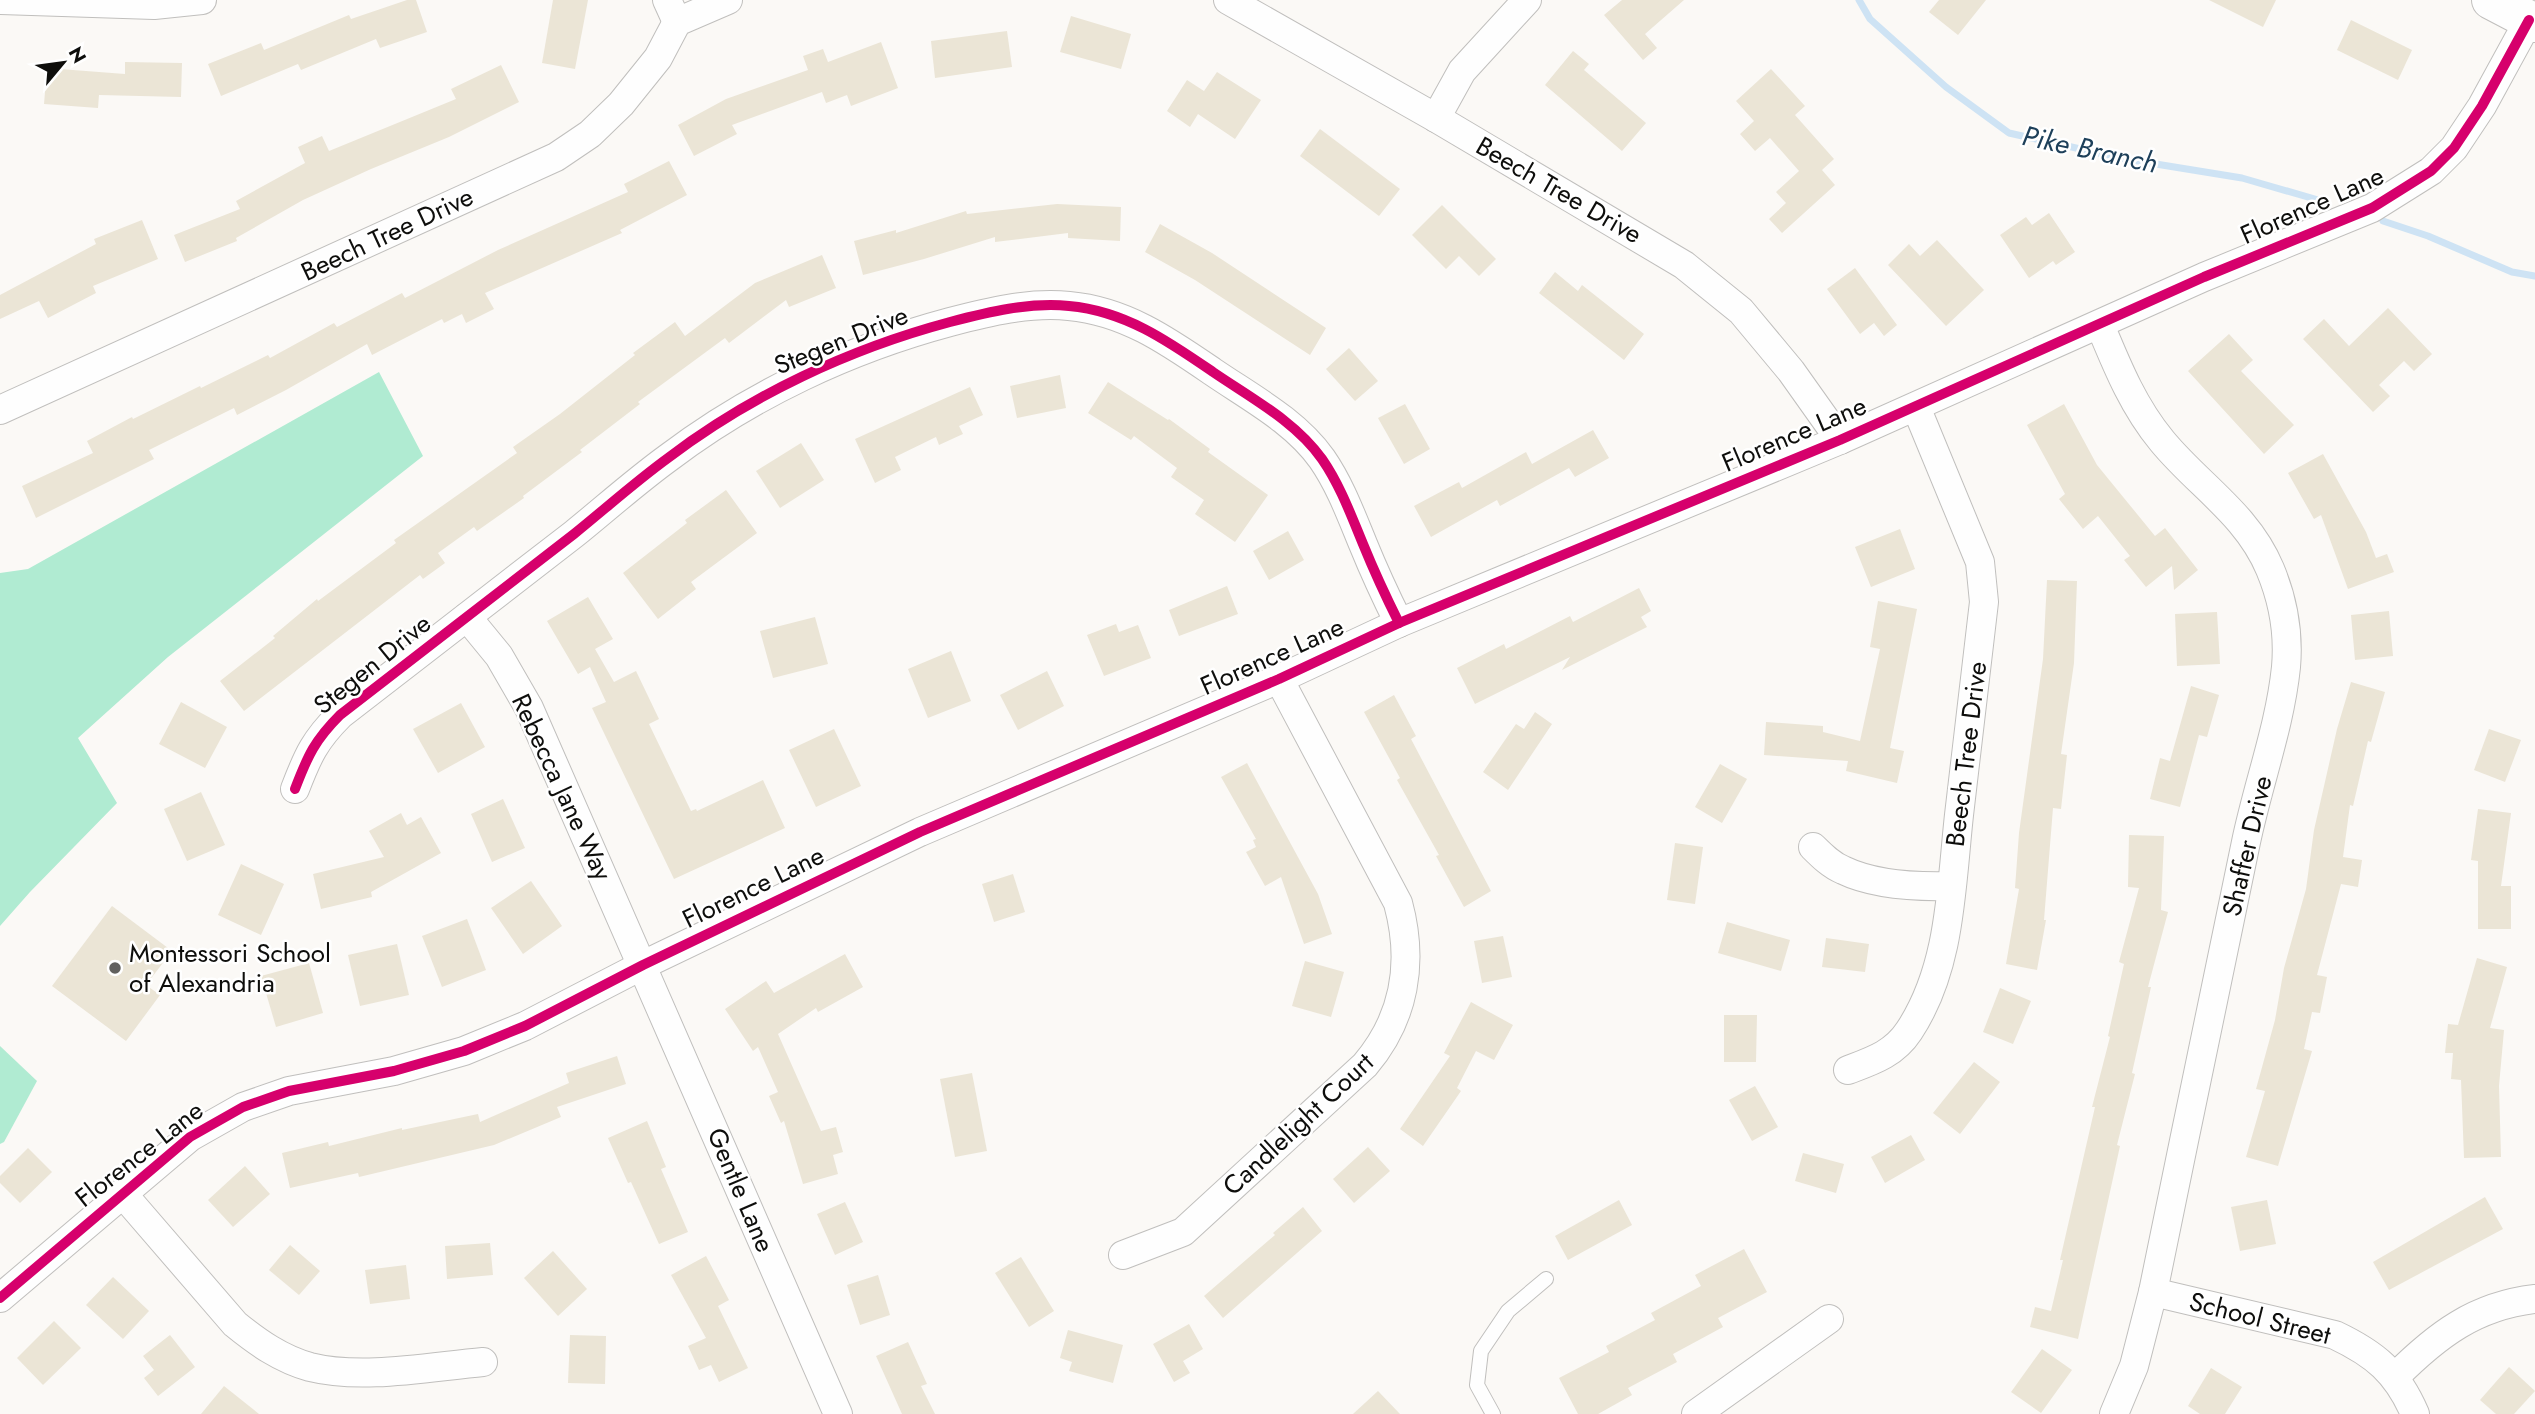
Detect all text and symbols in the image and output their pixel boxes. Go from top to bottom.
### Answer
north arrow [28,28,98,98]
text: N [62,42,93,68]
water label: Pike Branch [2018,115,2161,184]
street label: Beech Tree Drive [1469,127,1649,253]
street label: Florence Lane [2234,156,2390,254]
street label: Beech Tree Drive [295,177,479,291]
street label: Stegen Drive [768,296,914,384]
street label: Florence Lane [1716,387,1872,481]
street label: Stegen Drive [305,605,439,723]
street label: Florence Lane [1194,607,1350,705]
street label: Beech Tree Drive [1936,659,1996,849]
street label: Rebecca Jane Way [502,687,622,887]
street label: Shaffer Drive [2212,772,2282,920]
street label: Florence Lane [676,836,830,938]
place label: Montessori School of Alexandria [129,934,331,1002]
marker: Montessori School of Alexandria [107,960,123,976]
street label: Candlelight Court [1214,1043,1383,1204]
street label: Florence Lane [67,1092,211,1216]
street label: Gentle Lane [698,1122,784,1258]
street label: School Street [2185,1282,2335,1354]

